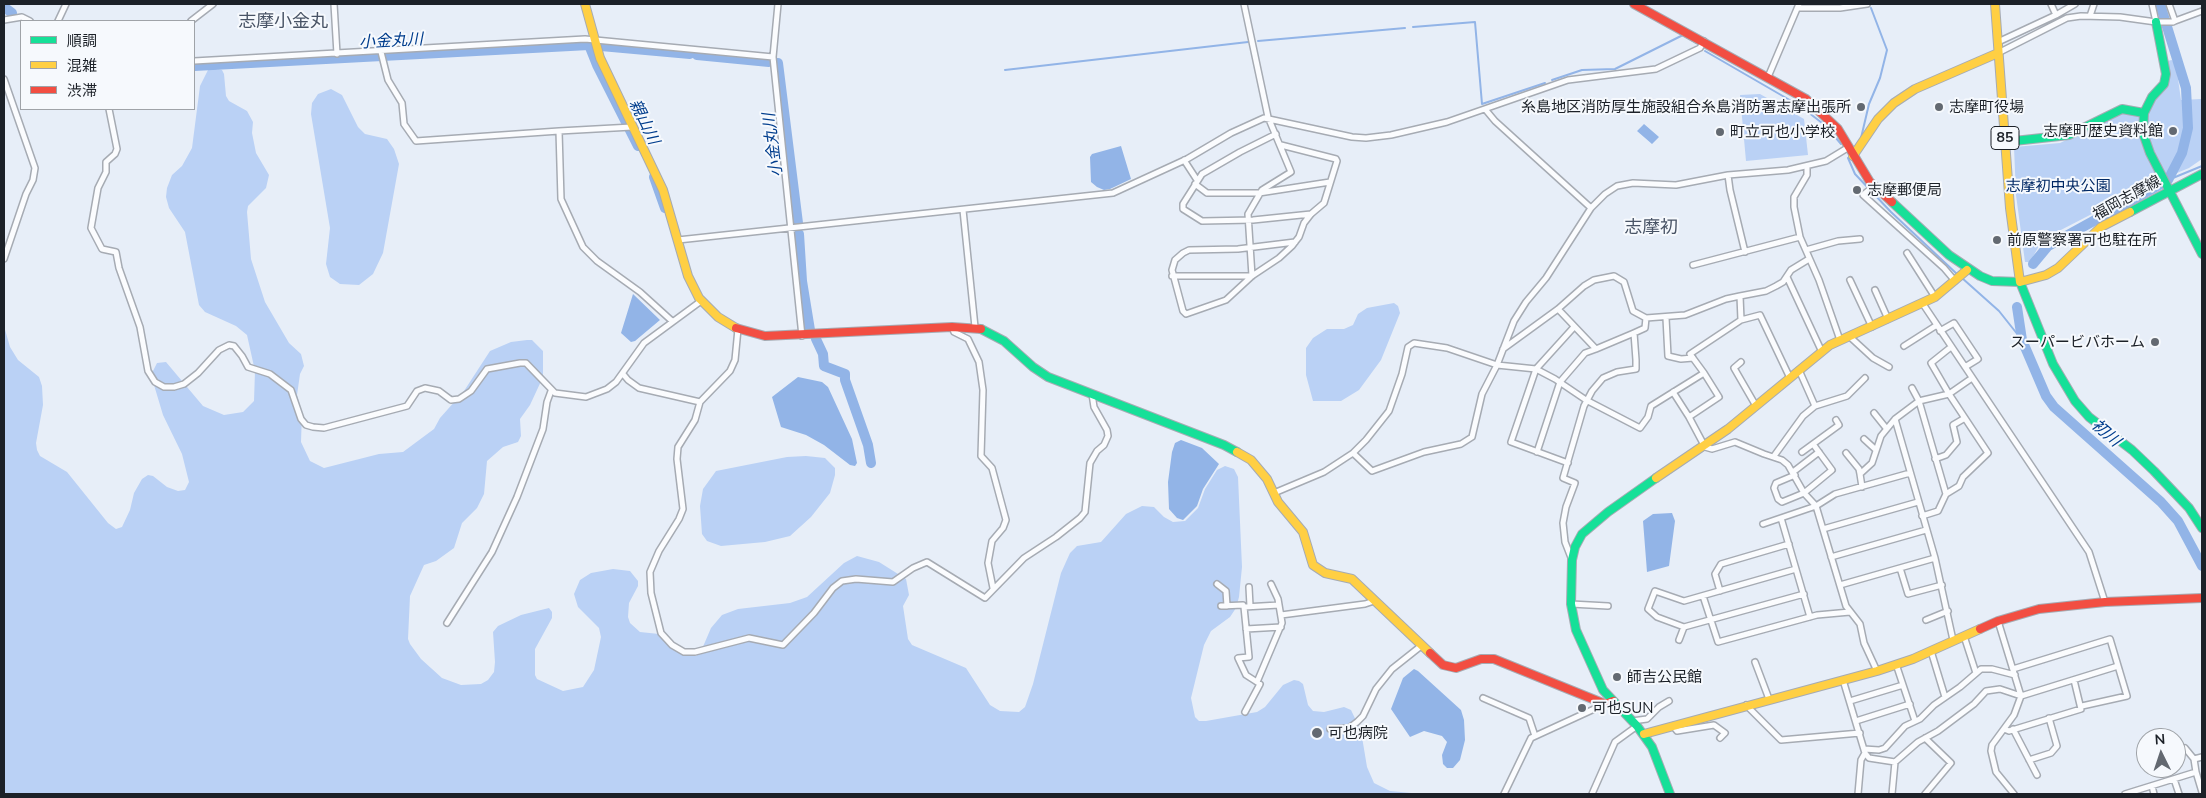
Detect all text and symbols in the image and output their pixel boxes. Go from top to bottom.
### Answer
district label: 志摩小金丸 [238,11,328,33]
legend [20,20,195,110]
water label: 小金丸川 [359,30,423,52]
text: 順調 [67,31,97,50]
text: 混雑 [67,56,97,75]
text: 渋滞 [67,81,97,100]
water label: 親山川 [625,96,663,148]
place label: 糸島地区消防厚生施設組合糸島消防署志摩出張所 [1521,98,1851,116]
place label: 志摩町役場 [1949,98,2024,116]
marker: 糸島地区消防厚生施設組合糸島消防署志摩出張所 [1855,101,1867,113]
marker: 志摩町役場 [1933,101,1945,113]
water label: 小金丸川 [760,112,786,178]
place label: 志摩町歴史資料館 [2043,122,2163,140]
place label: 町立可也小学校 [1730,123,1835,141]
marker: 志摩町歴史資料館 [2167,125,2179,137]
marker: 町立可也小学校 [1714,126,1726,138]
road number: 85 [1991,126,2019,150]
street label: 福岡志摩線 [2090,172,2164,224]
park label: 志摩初中央公園 [2006,177,2110,195]
place label: 志摩郵便局 [1867,181,1942,199]
marker: 志摩郵便局 [1851,184,1863,196]
district label: 志摩初 [1624,217,1678,239]
place label: 前原警察署可也駐在所 [2007,231,2157,249]
marker: 前原警察署可也駐在所 [1991,234,2003,246]
place label: スーパービバホーム [2010,333,2145,351]
marker: スーパービバホーム [2149,336,2161,348]
water label: 初川 [2088,415,2124,451]
place label: 師吉公民館 [1627,668,1702,686]
marker: 師吉公民館 [1611,671,1623,683]
place label: 可也SUN [1592,699,1653,717]
marker: 可也SUN [1576,702,1588,714]
place label: 可也病院 [1328,724,1388,742]
marker: 可也病院 [1310,726,1324,740]
north arrow [2136,728,2186,778]
text: N [2154,730,2166,748]

